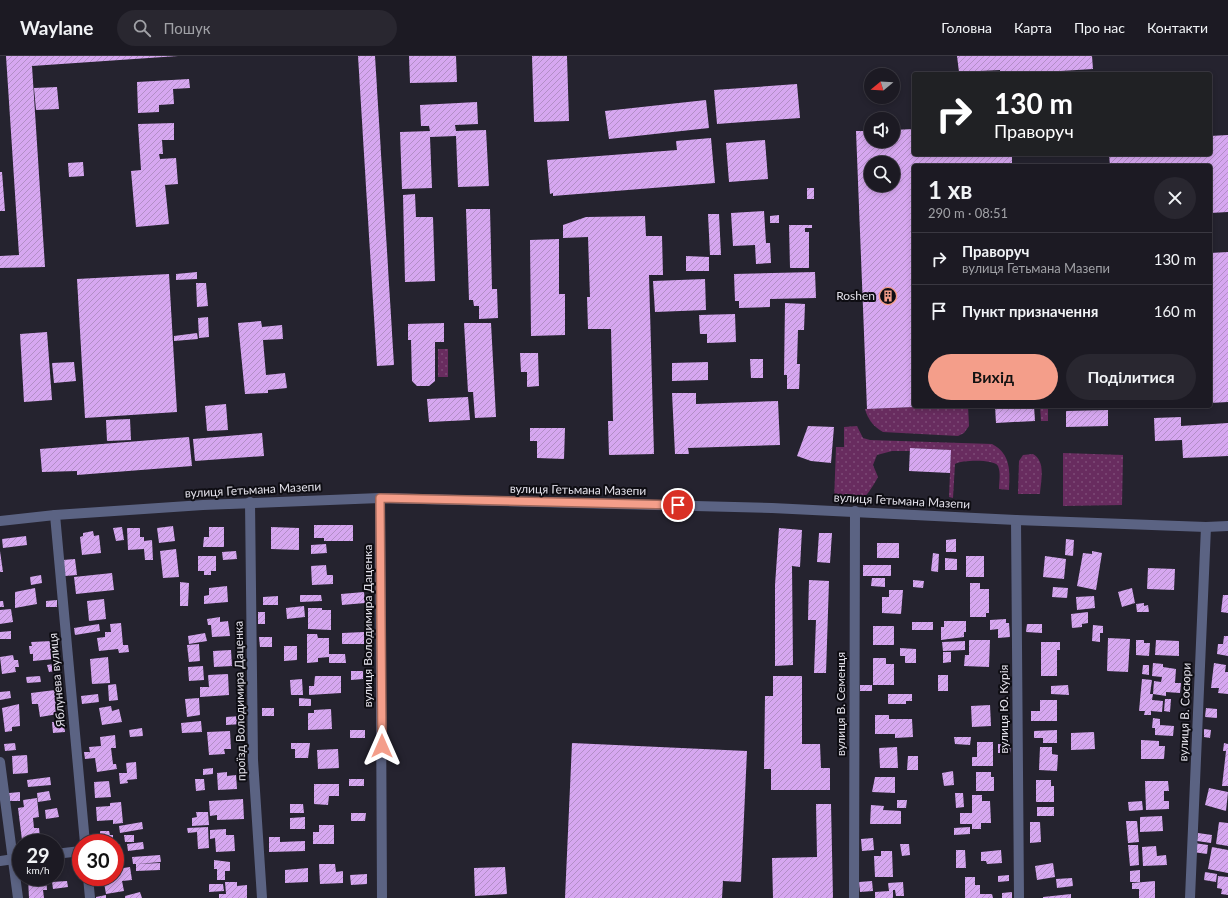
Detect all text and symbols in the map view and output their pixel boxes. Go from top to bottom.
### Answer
search box [117,10,397,46]
text: Waylane [20,16,93,39]
icon: search [131,17,153,39]
text: Пошук [163,19,211,37]
text: Головна [941,19,992,36]
text: Карта [1014,19,1052,36]
text: Про нас [1074,19,1125,36]
text: Контакти [1147,19,1208,36]
north arrow [864,68,900,104]
map controls [864,68,900,192]
text: 130 m [994,86,1073,120]
icon: right [928,88,980,140]
button: sound [864,112,900,148]
text: Праворуч [994,120,1074,142]
button: search [864,156,900,192]
text: 1 хв [928,175,972,204]
button: close [1154,177,1196,219]
text: 290 m · 08:51 [928,205,1008,221]
text: Праворуч [962,242,1029,260]
icon: right [928,248,950,270]
text: 130 m [1154,250,1196,268]
text: вулиця Гетьмана Мазепи [962,260,1110,276]
building icon: Roshen [878,286,898,306]
place label: Roshen [836,288,875,303]
icon: arrive [928,300,950,322]
text: Пункт призначення [962,302,1098,320]
text: 160 m [1154,302,1196,320]
button: Вихід [928,354,1058,400]
button: Поділитися [1066,354,1196,400]
street label: вулиця Гетьмана Мазепи [184,478,322,501]
street label: вулиця Гетьмана Мазепи [510,481,647,498]
pin [661,488,695,522]
street label: вулиця Гетьмана Мазепи [833,489,971,512]
icon: arrive [667,494,689,516]
street label: вулиця Володимира Даценка [360,545,375,707]
street label: проїзд Володимира Даценка [231,621,248,781]
street label: Яблунева вулиця [45,632,68,729]
street label: вулиця В. Семенця [833,652,848,756]
street label: вулиця В. Сосюри [1175,662,1194,762]
street label: вулиця Ю. Курія [996,664,1011,753]
position arrow [361,725,403,767]
speed limit sign: 30 [72,834,124,886]
text: 29 [26,843,50,867]
text: km/h [26,864,50,876]

